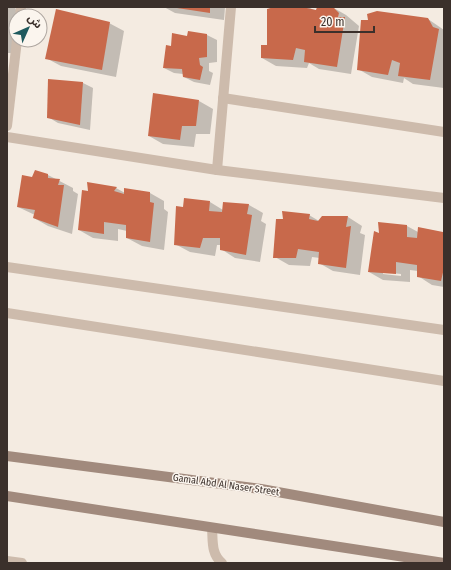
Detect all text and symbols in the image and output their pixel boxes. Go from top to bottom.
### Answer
north arrow [8,8,48,48]
scale bar [315,8,374,34]
text: ش [25,11,45,31]
text: 20 m [321,15,345,29]
street label: Gamal Abd Al Naser Street [172,472,281,499]

